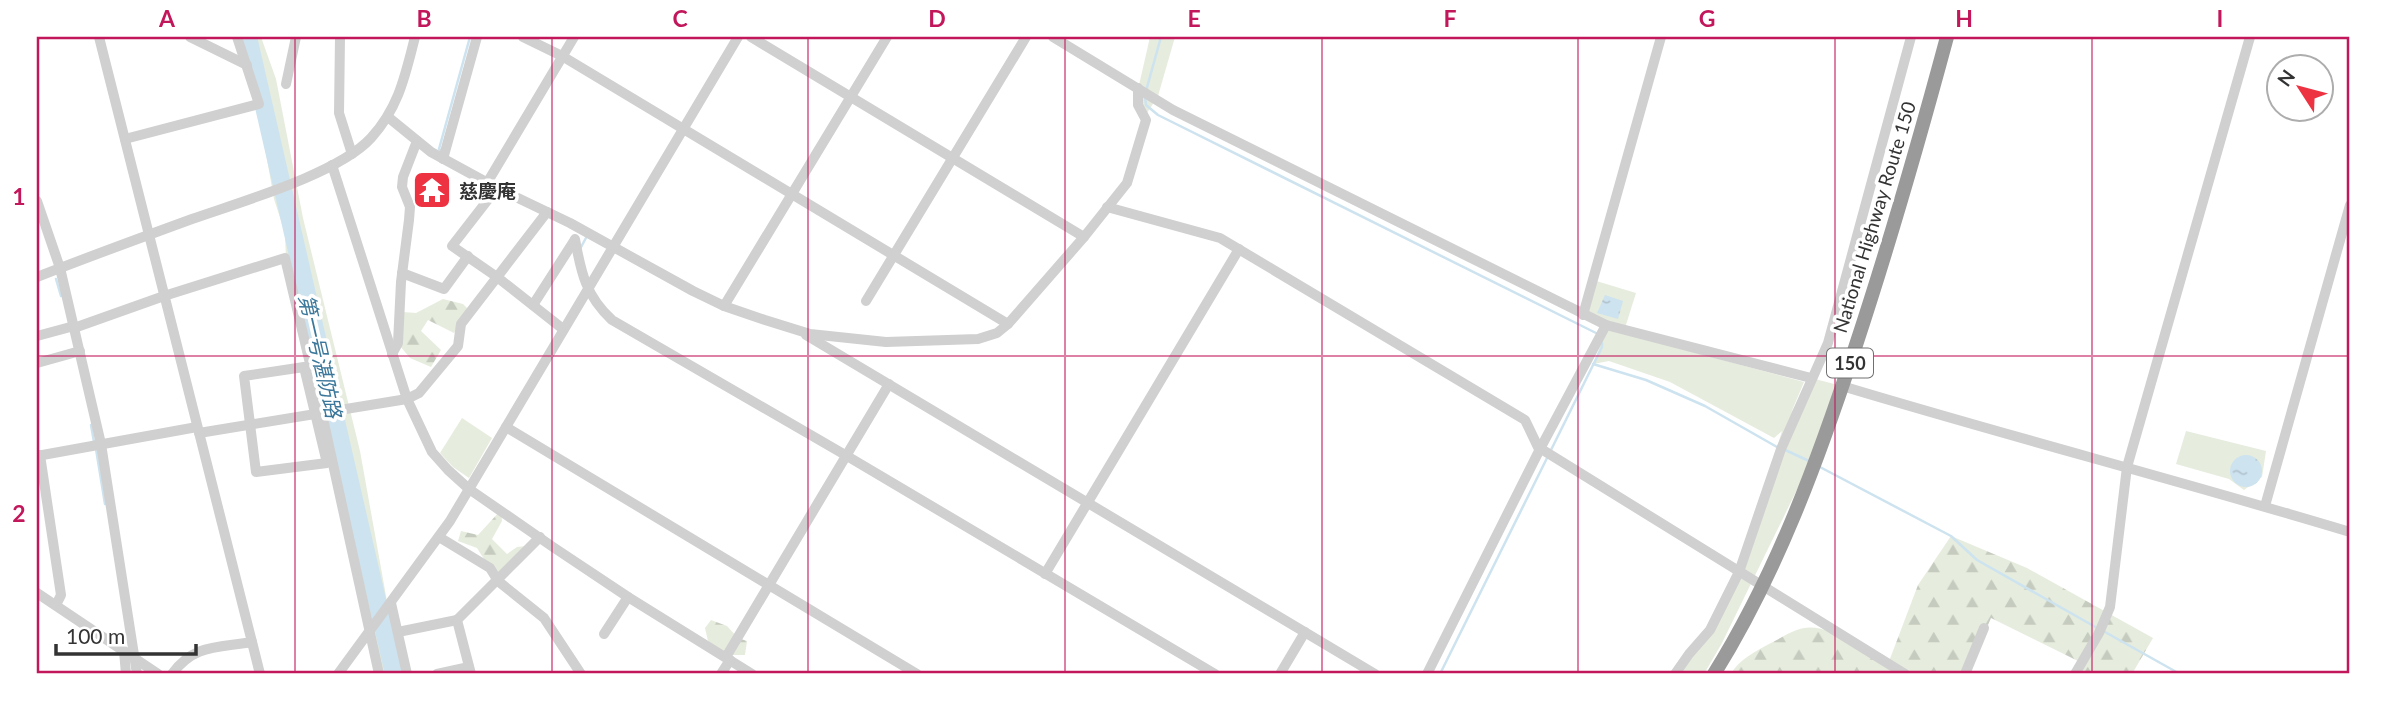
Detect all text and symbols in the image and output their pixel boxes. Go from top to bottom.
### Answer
text: A [158,4,176,32]
text: B [416,4,432,32]
text: C [672,4,688,32]
text: D [928,4,946,32]
text: E [1187,4,1201,32]
text: F [1443,4,1457,32]
text: G [1699,4,1715,32]
text: H [1955,4,1973,32]
text: I [2217,4,2223,32]
north arrow [2264,52,2334,122]
text: N [2272,65,2299,90]
street label: National Highway Route 150 [1828,99,1920,335]
temple icon: 慈慶庵 [411,169,453,211]
place label: 慈慶庵 [459,179,516,202]
text: 1 [12,182,26,210]
water label: 第一号湛防路 [295,292,348,422]
road number: 150 [1827,348,1873,377]
text: 2 [12,499,26,527]
scale bar [56,613,196,657]
text: 100 m [66,623,125,648]

